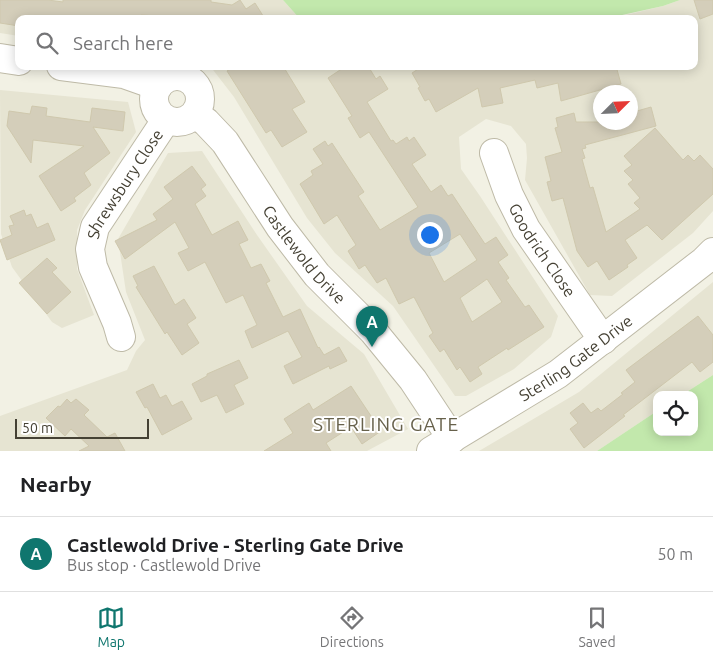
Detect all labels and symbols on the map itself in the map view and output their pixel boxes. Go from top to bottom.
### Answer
north arrow [593,85,638,130]
street label: Shrewsbury Close [84,126,166,241]
street label: Goodrich Close [506,200,579,300]
street label: Castlewold Drive [259,202,349,307]
your location [417,222,443,248]
pin: A [356,306,388,347]
street label: Sterling Gate Drive [516,311,636,405]
district label: STERLING GATE [313,413,459,435]
scale bar [15,416,149,439]

